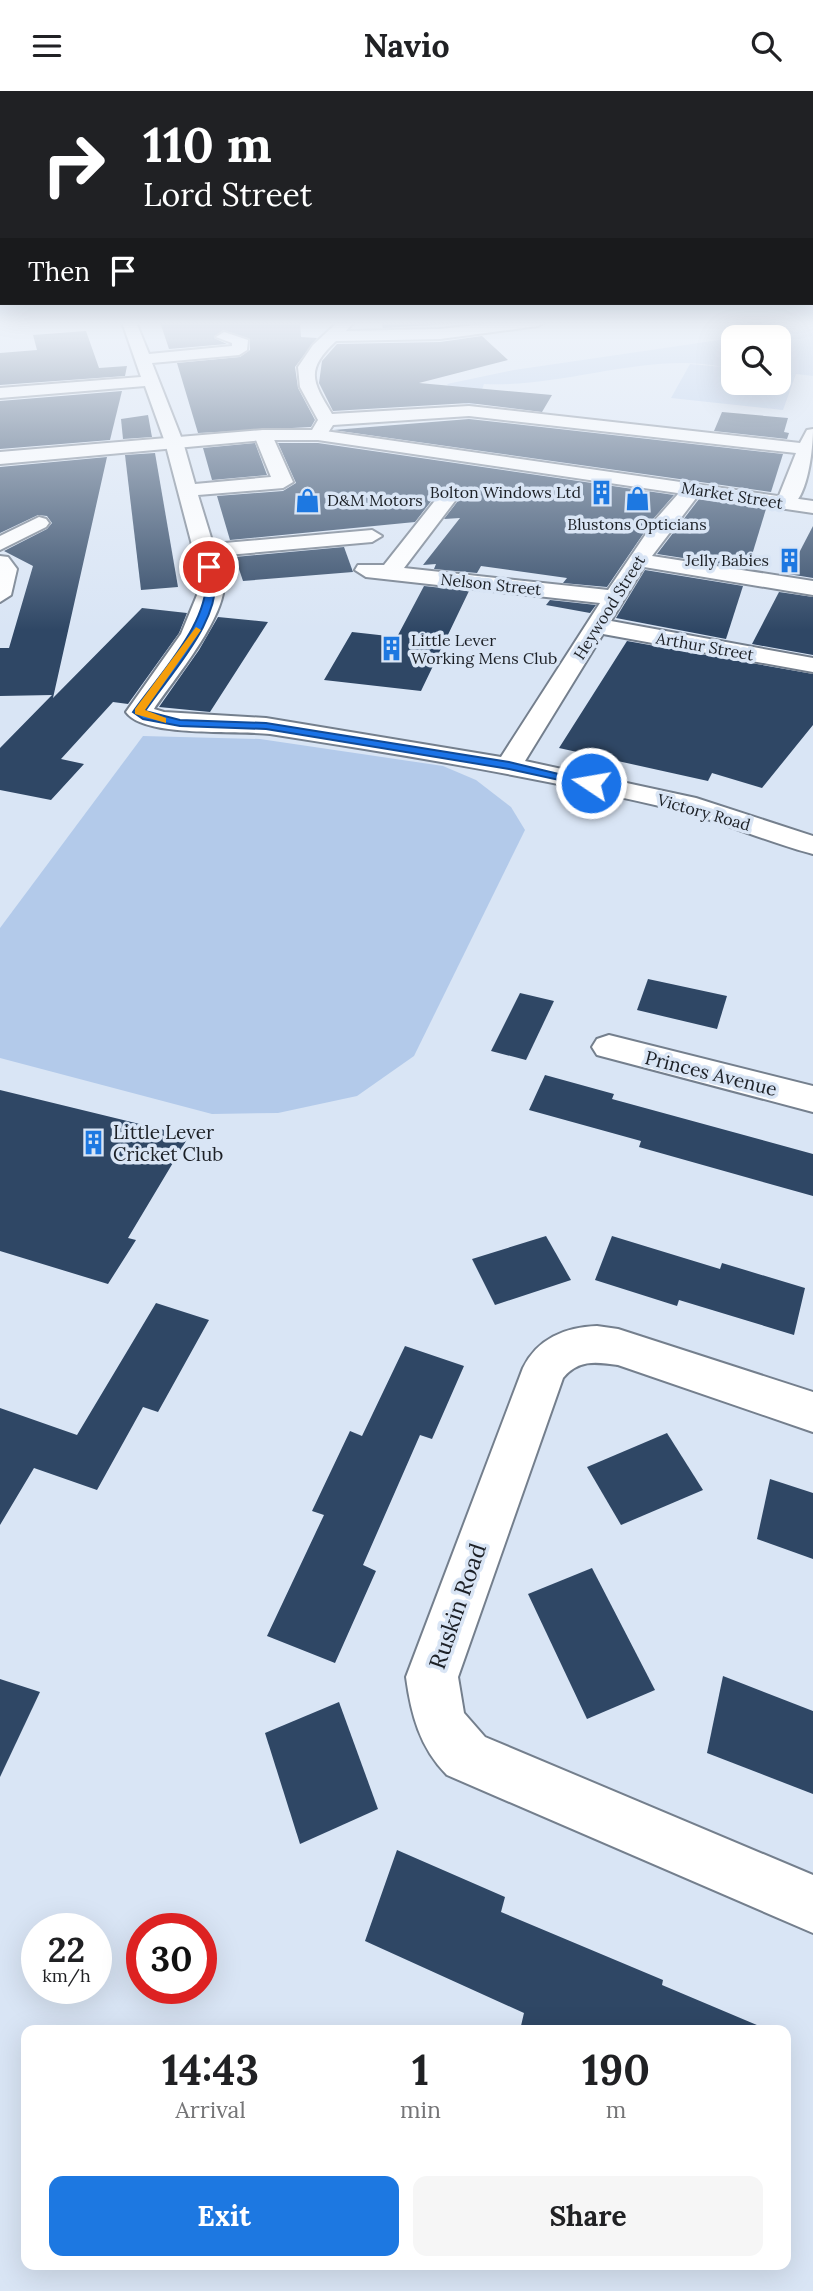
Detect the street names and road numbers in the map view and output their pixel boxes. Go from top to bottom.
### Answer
street label: Market Street [680,477,785,513]
street label: Heywood Street [569,550,650,663]
street label: Nelson Street [440,569,543,599]
street label: Arthur Street [654,627,756,665]
street label: Victory Road [654,789,753,835]
street label: Princes Avenue [642,1045,780,1101]
street label: Ruskin Road [422,1539,492,1673]

